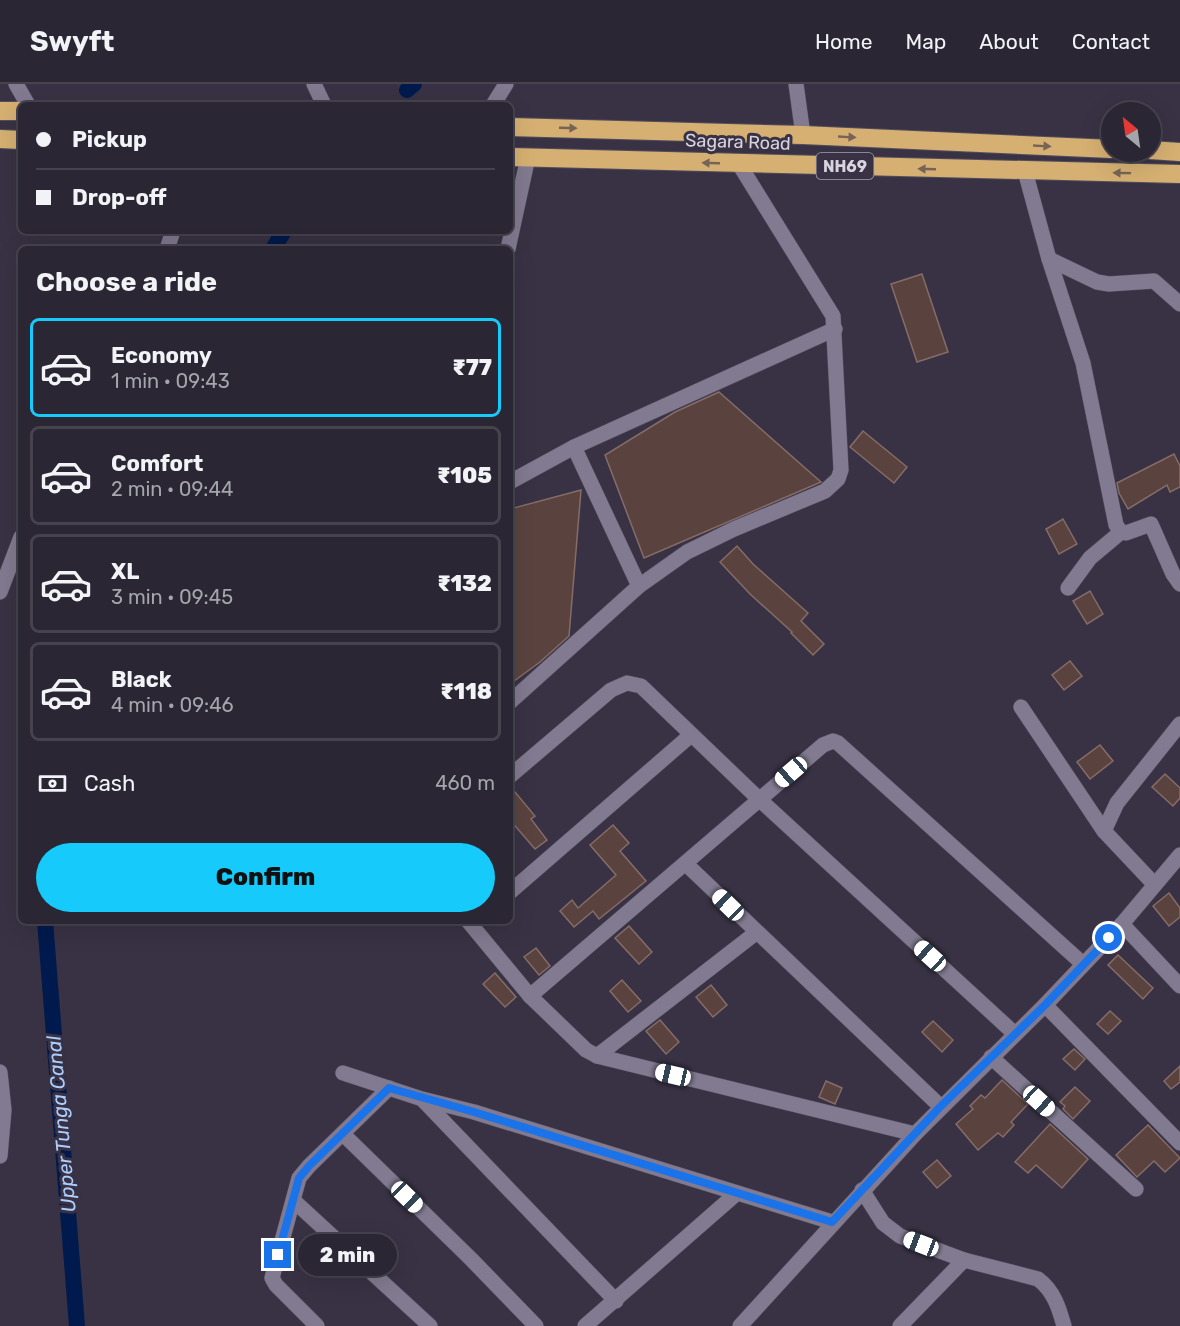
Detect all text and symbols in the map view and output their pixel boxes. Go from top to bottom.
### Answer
text: Swyft [30,25,114,58]
text: Home [815,29,872,54]
text: Map [905,29,946,54]
text: About [979,29,1039,54]
text: Contact [1072,29,1150,54]
north arrow [1101,102,1161,162]
map controls [1101,102,1161,162]
one-way arrow [559,124,578,133]
text: Pickup [72,126,147,153]
street label: Sagara Road [685,129,791,155]
one-way arrow [838,132,857,141]
one-way arrow [1033,141,1052,150]
road number: NH69 [816,153,874,179]
one-way arrow [701,158,720,167]
one-way arrow [917,164,936,173]
one-way arrow [1112,168,1131,178]
text: Drop-off [72,184,167,211]
text: Choose a ride [36,266,217,298]
icon: car [39,341,93,395]
text: Economy [111,342,212,369]
text: ₹77 [452,354,492,381]
text: 1 min · 09:43 [111,369,230,393]
icon: car [39,449,93,503]
text: Comfort [111,450,203,477]
text: ₹105 [437,462,492,489]
text: 2 min · 09:44 [111,477,233,501]
icon: car [39,557,93,611]
text: XL [111,558,139,585]
text: ₹132 [437,570,492,597]
text: 3 min · 09:45 [111,585,233,609]
icon: car [39,665,93,719]
text: Black [111,666,172,693]
text: ₹118 [440,678,492,705]
text: 4 min · 09:46 [111,693,234,717]
car [772,753,810,791]
icon: cash [36,767,69,800]
text: Cash [84,770,135,797]
text: 460 m [435,771,495,795]
button: Confirm [36,843,495,912]
car [709,886,747,924]
route start [1095,924,1122,951]
car [911,937,949,975]
water label: Upper Tunga Canal [41,1034,81,1213]
car [653,1062,693,1088]
car [1020,1082,1058,1120]
car [388,1178,426,1216]
car [901,1229,941,1259]
callout: 2 min [299,1234,398,1276]
route end [264,1241,291,1268]
text: 2 min [320,1243,375,1267]

